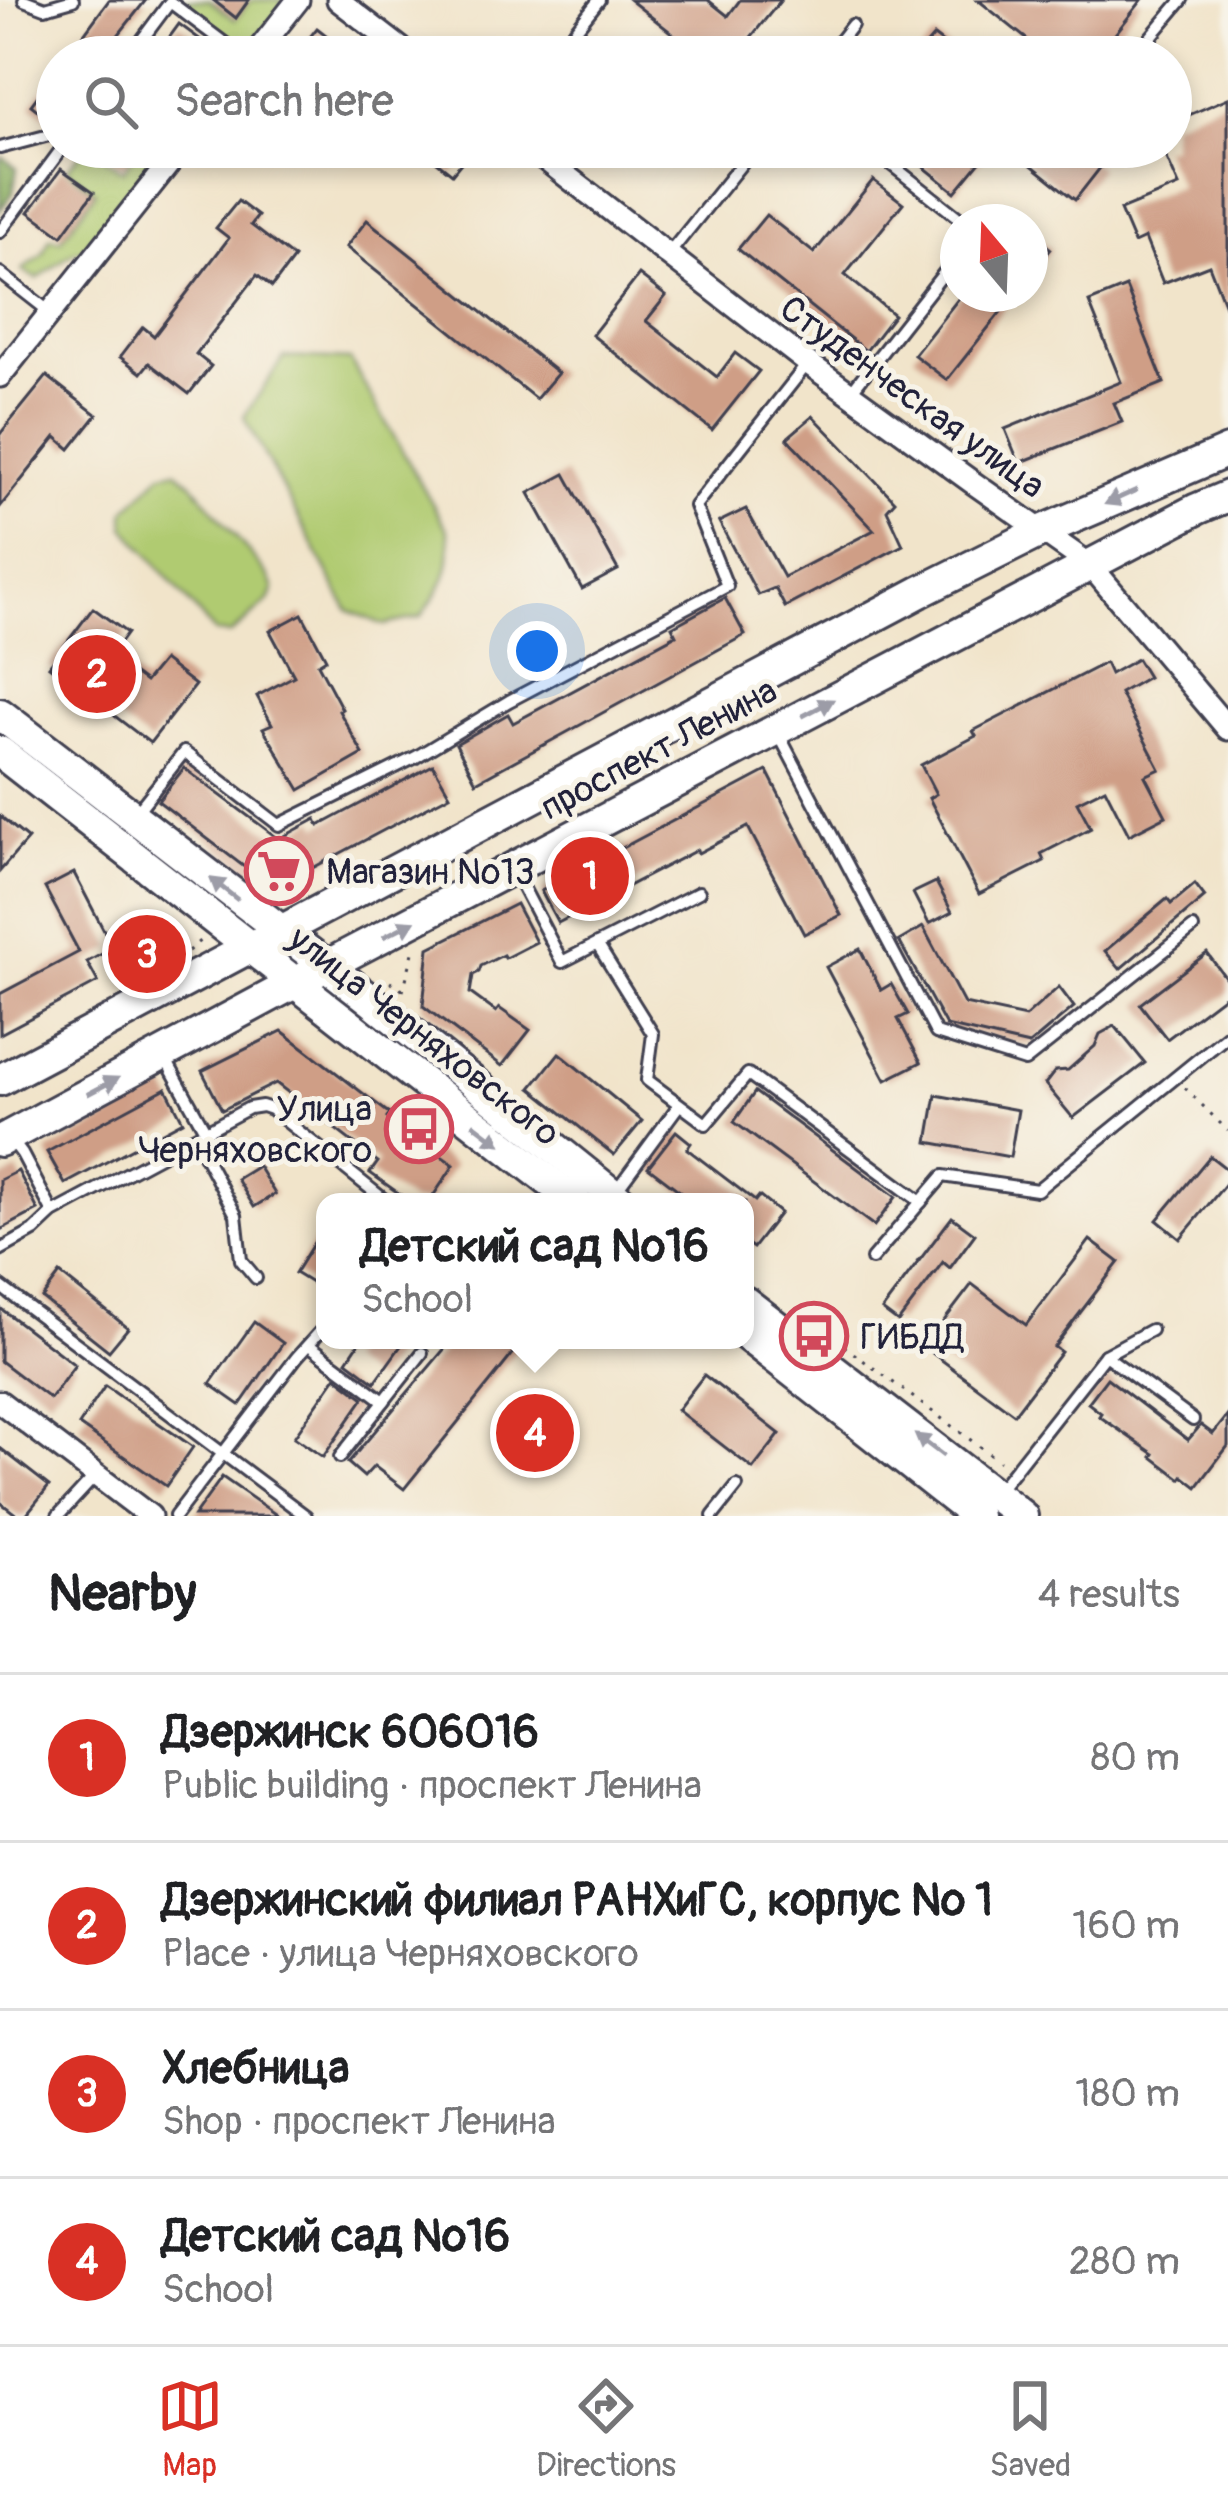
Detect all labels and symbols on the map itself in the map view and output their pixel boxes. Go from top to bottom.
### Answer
north arrow [940,204,1048,312]
street label: Студенческая улица [771,286,1054,509]
one-way arrow [1103,488,1138,508]
your location [507,621,567,681]
pin: 2 [58,629,136,719]
street label: проспект Ленина [533,668,785,831]
one-way arrow [801,698,836,719]
pin: 1 [551,831,629,921]
supermarket icon: Магазин №13 [244,836,314,906]
place label: Магазин №13 [326,850,535,895]
one-way arrow [209,877,240,901]
pin: 3 [108,909,186,999]
street label: улица Черняховского [279,916,569,1156]
one-way arrow [382,919,416,940]
one-way arrow [86,1077,121,1097]
place label: Улица Черняховского [138,1087,372,1173]
bus stop icon: Улица Черняховского [384,1094,454,1164]
one-way arrow [471,1121,503,1146]
bus stop icon: ГИБДД [779,1301,849,1371]
place label: ГИБДД [860,1315,964,1360]
pin: 4 [496,1388,574,1478]
one-way arrow [913,1433,945,1457]

